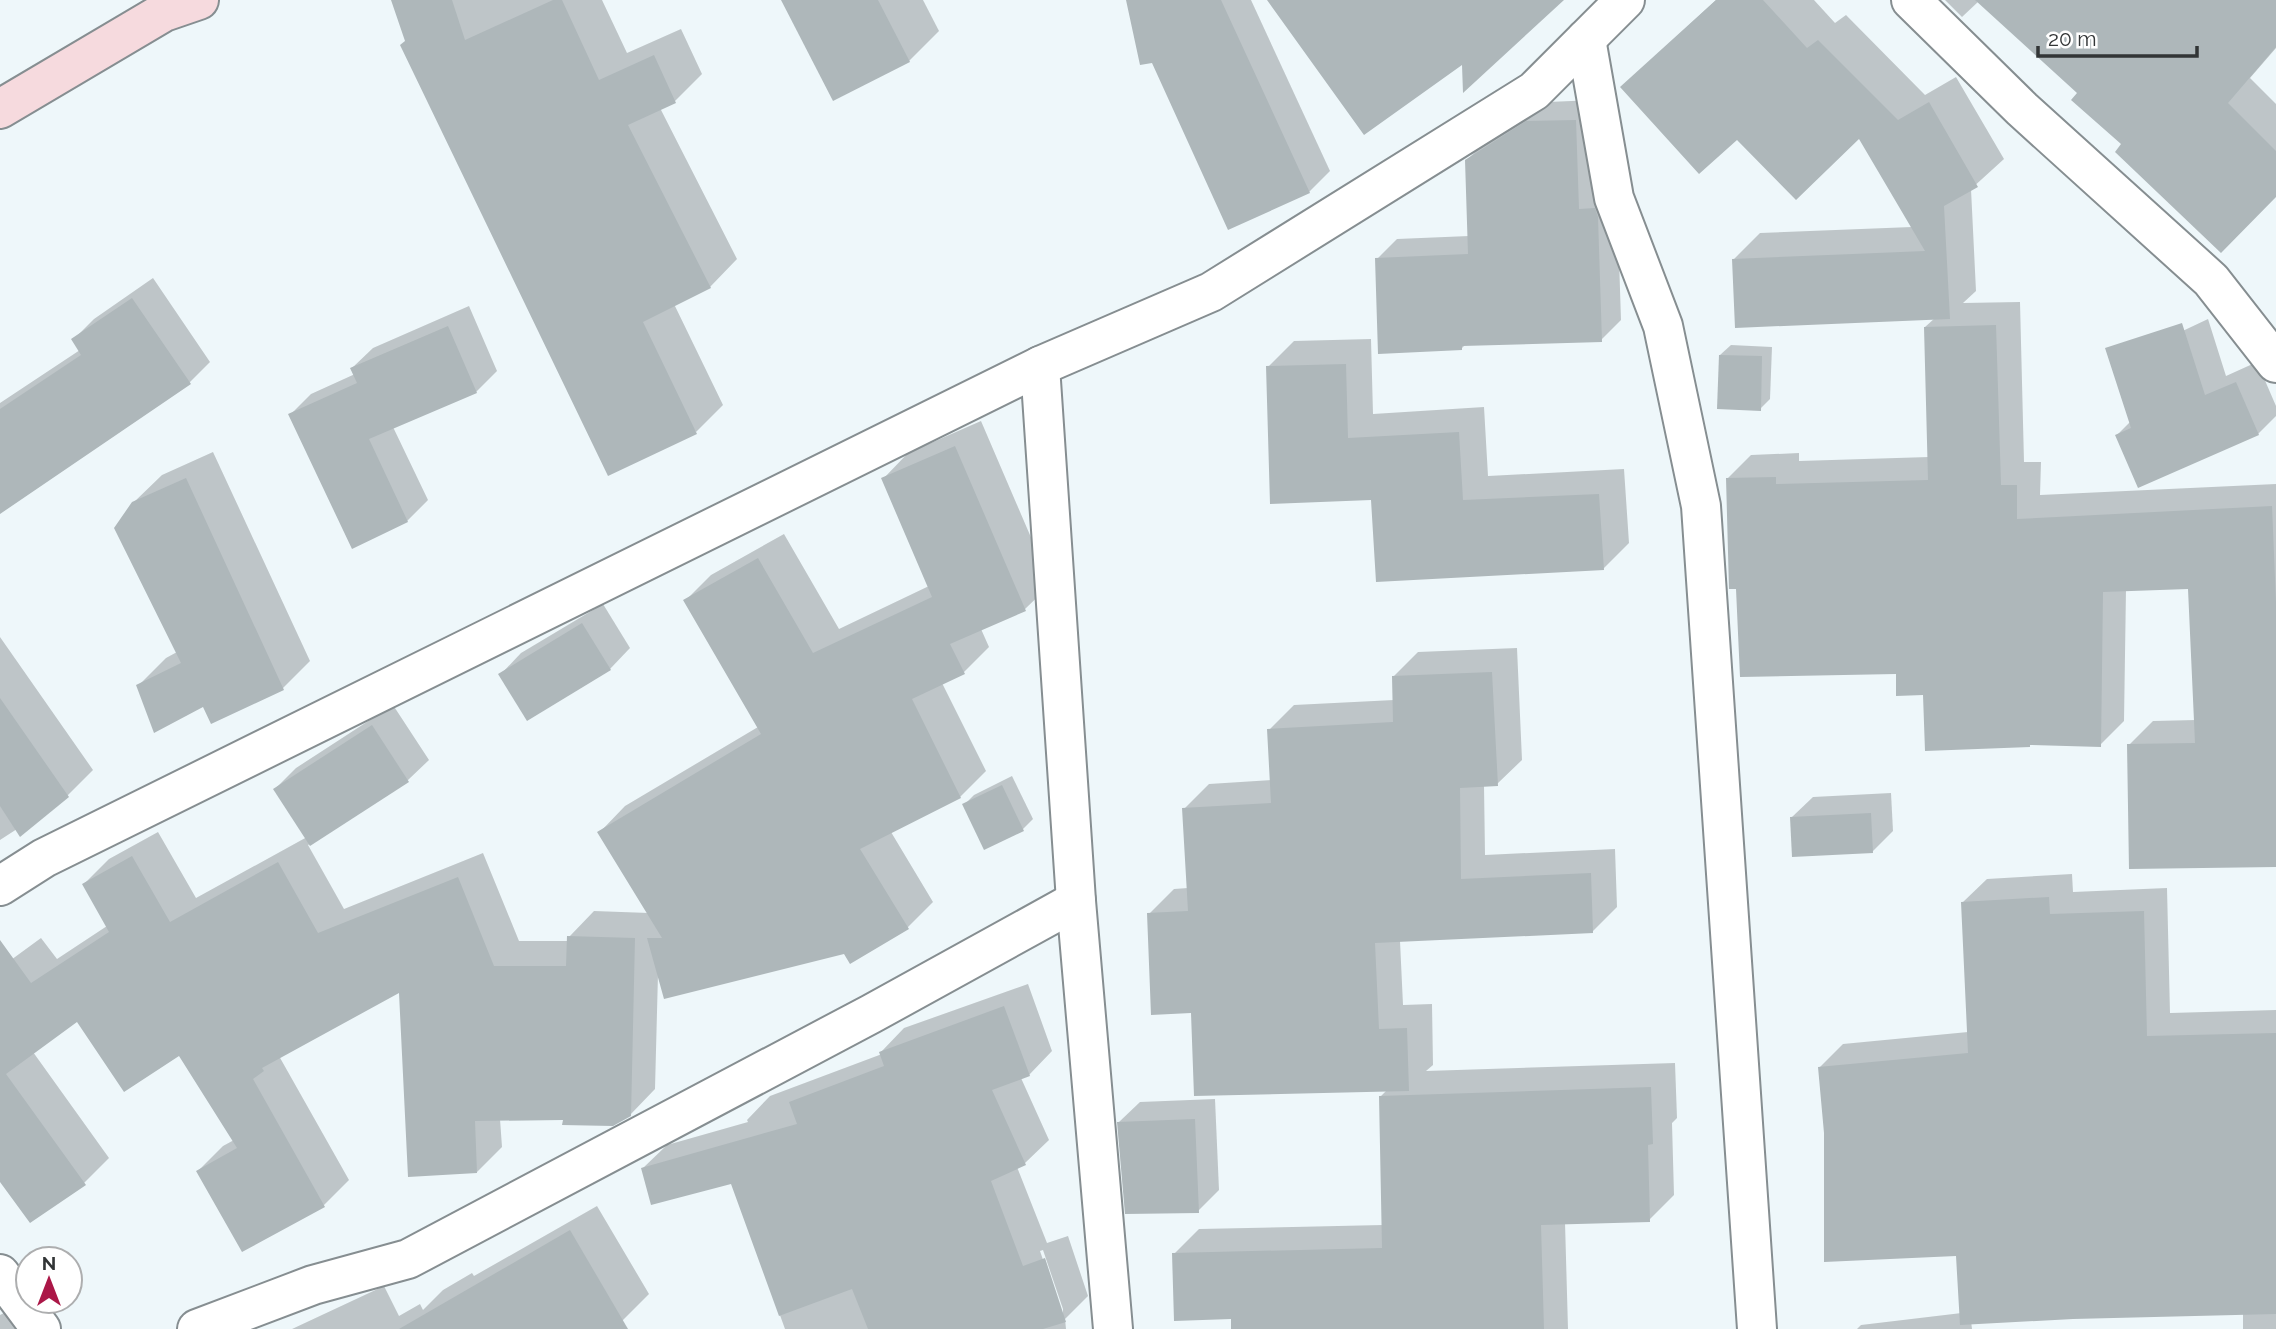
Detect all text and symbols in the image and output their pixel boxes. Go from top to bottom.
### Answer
scale bar [2038,14,2197,58]
text: 20 m [2048,26,2096,51]
north arrow [14,1245,84,1315]
text: N [42,1252,56,1274]

